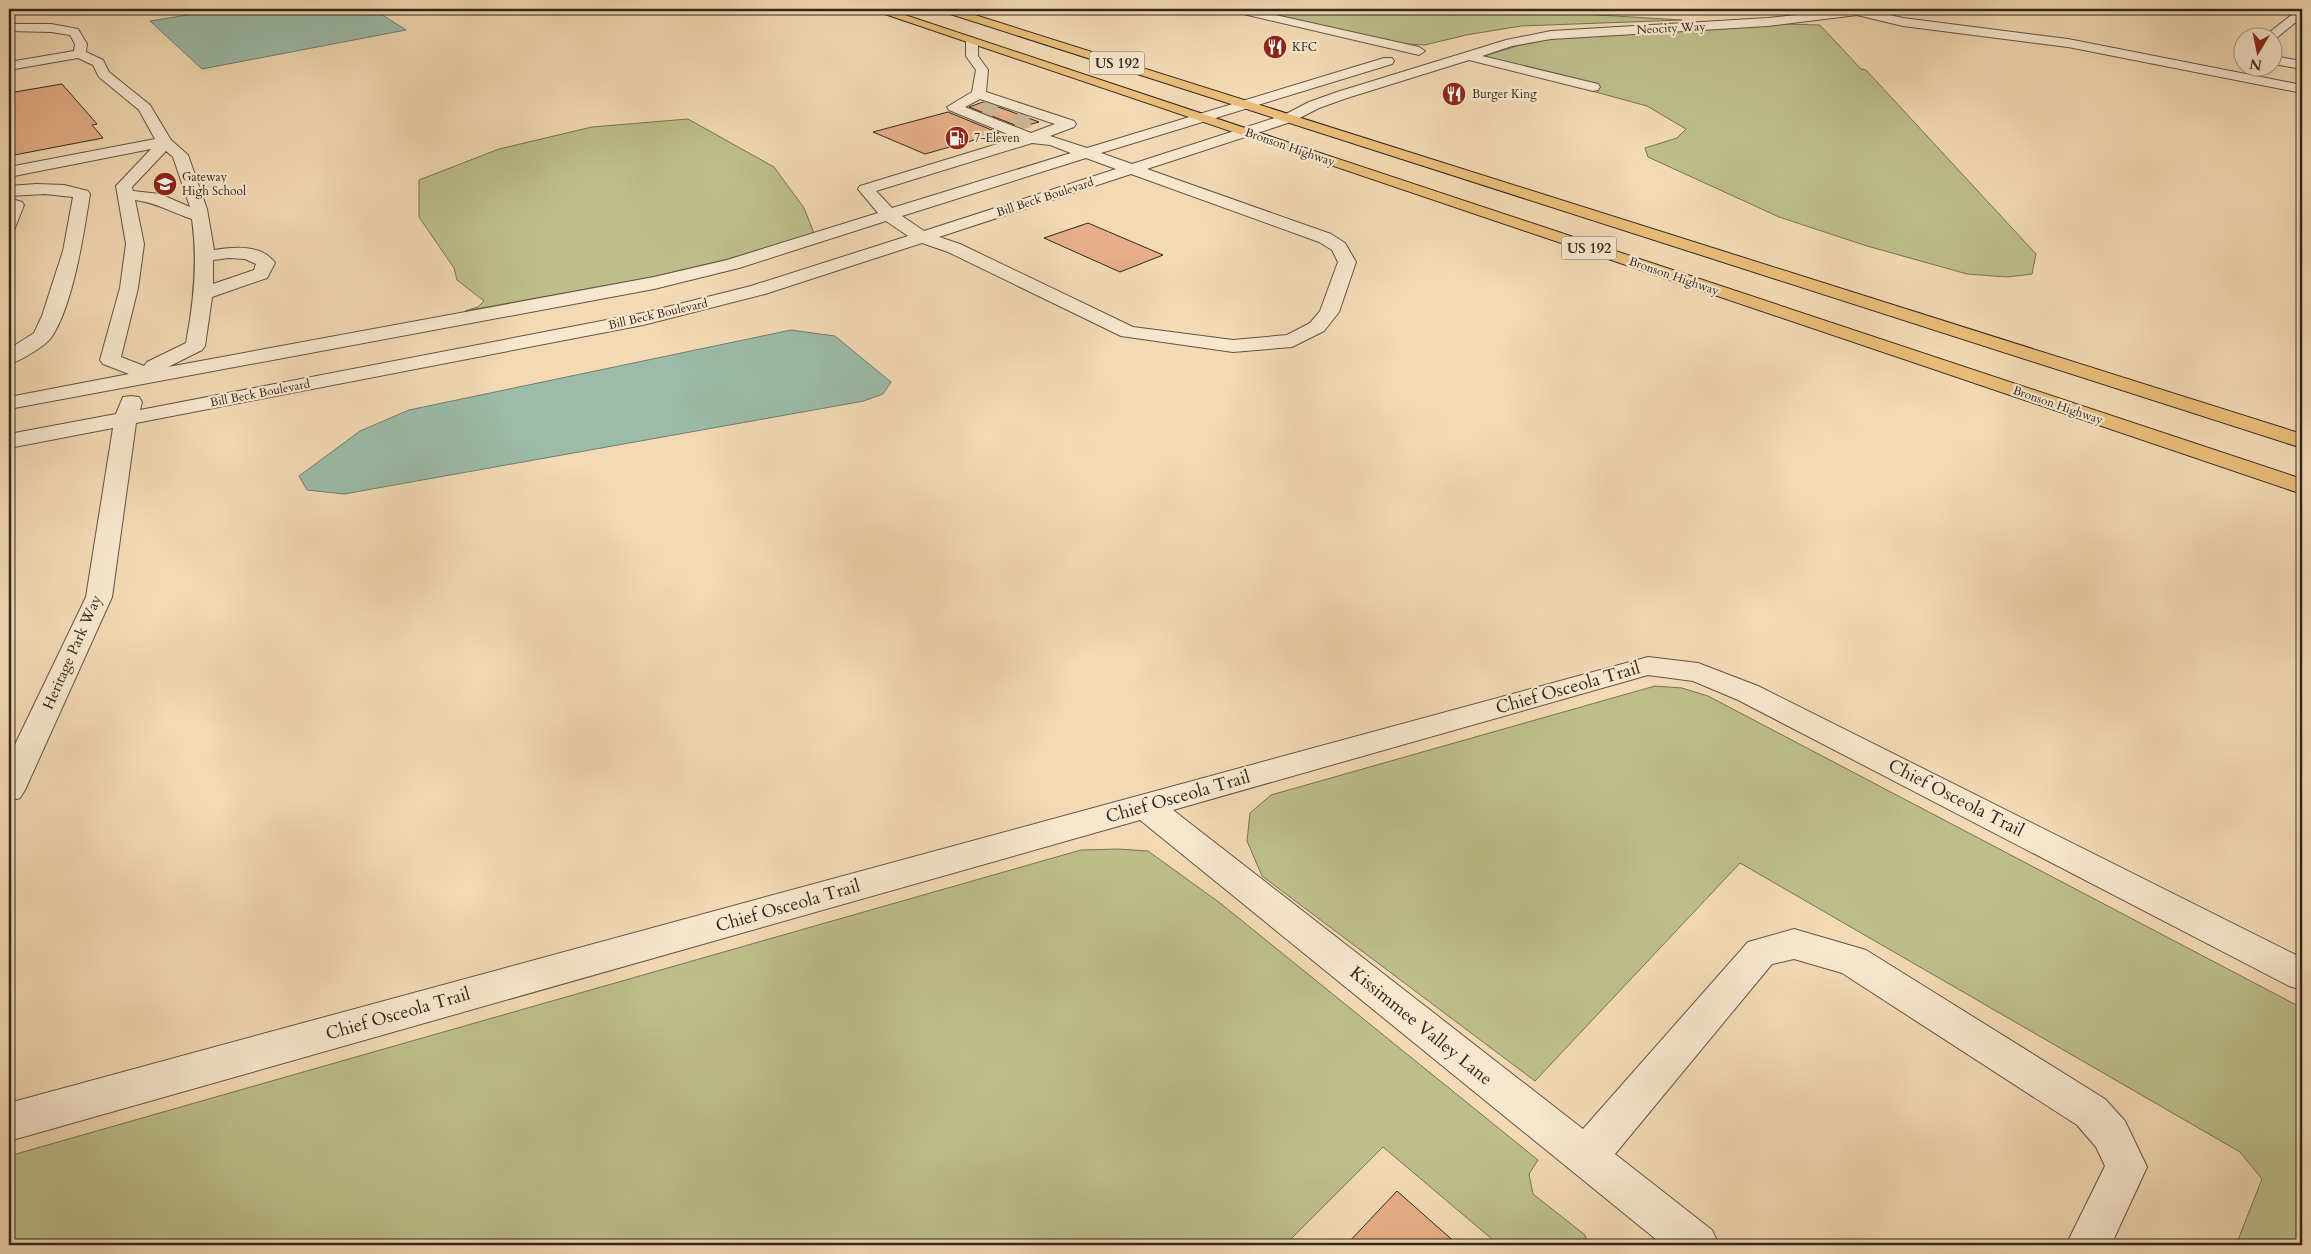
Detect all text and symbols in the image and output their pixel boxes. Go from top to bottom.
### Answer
street label: Neocity Way [1636,18,1707,38]
north arrow [2234,28,2284,78]
restaurant icon: KFC [1262,34,1288,60]
place label: KFC [1292,39,1317,55]
road number: US 192 [1090,52,1144,74]
text: N [2248,54,2263,75]
restaurant icon: Burger King [1441,81,1467,107]
place label: Burger King [1472,86,1537,102]
street label: Bronson Highway [1243,124,1338,170]
fuel station icon: 7-Eleven [944,125,970,151]
place label: 7-Eleven [974,130,1020,146]
place label: Gateway High School [182,169,246,199]
school or university icon: Gateway High School [152,171,178,197]
street label: Bill Beck Boulevard [994,174,1096,220]
road number: US 192 [1562,237,1616,260]
street label: Bronson Highway [1627,253,1722,299]
street label: Bill Beck Boulevard [607,295,710,333]
street label: Bill Beck Boulevard [209,375,312,411]
street label: Bronson Highway [2011,382,2106,428]
street label: Heritage Park Way [38,592,106,712]
street label: Chief Osceola Trail [1493,655,1644,721]
street label: Chief Osceola Trail [1884,753,2029,843]
street label: Chief Osceola Trail [1103,764,1254,830]
street label: Chief Osceola Trail [713,873,864,939]
street label: Kissimmee Valley Lane [1344,961,1498,1091]
street label: Chief Osceola Trail [323,981,474,1047]

